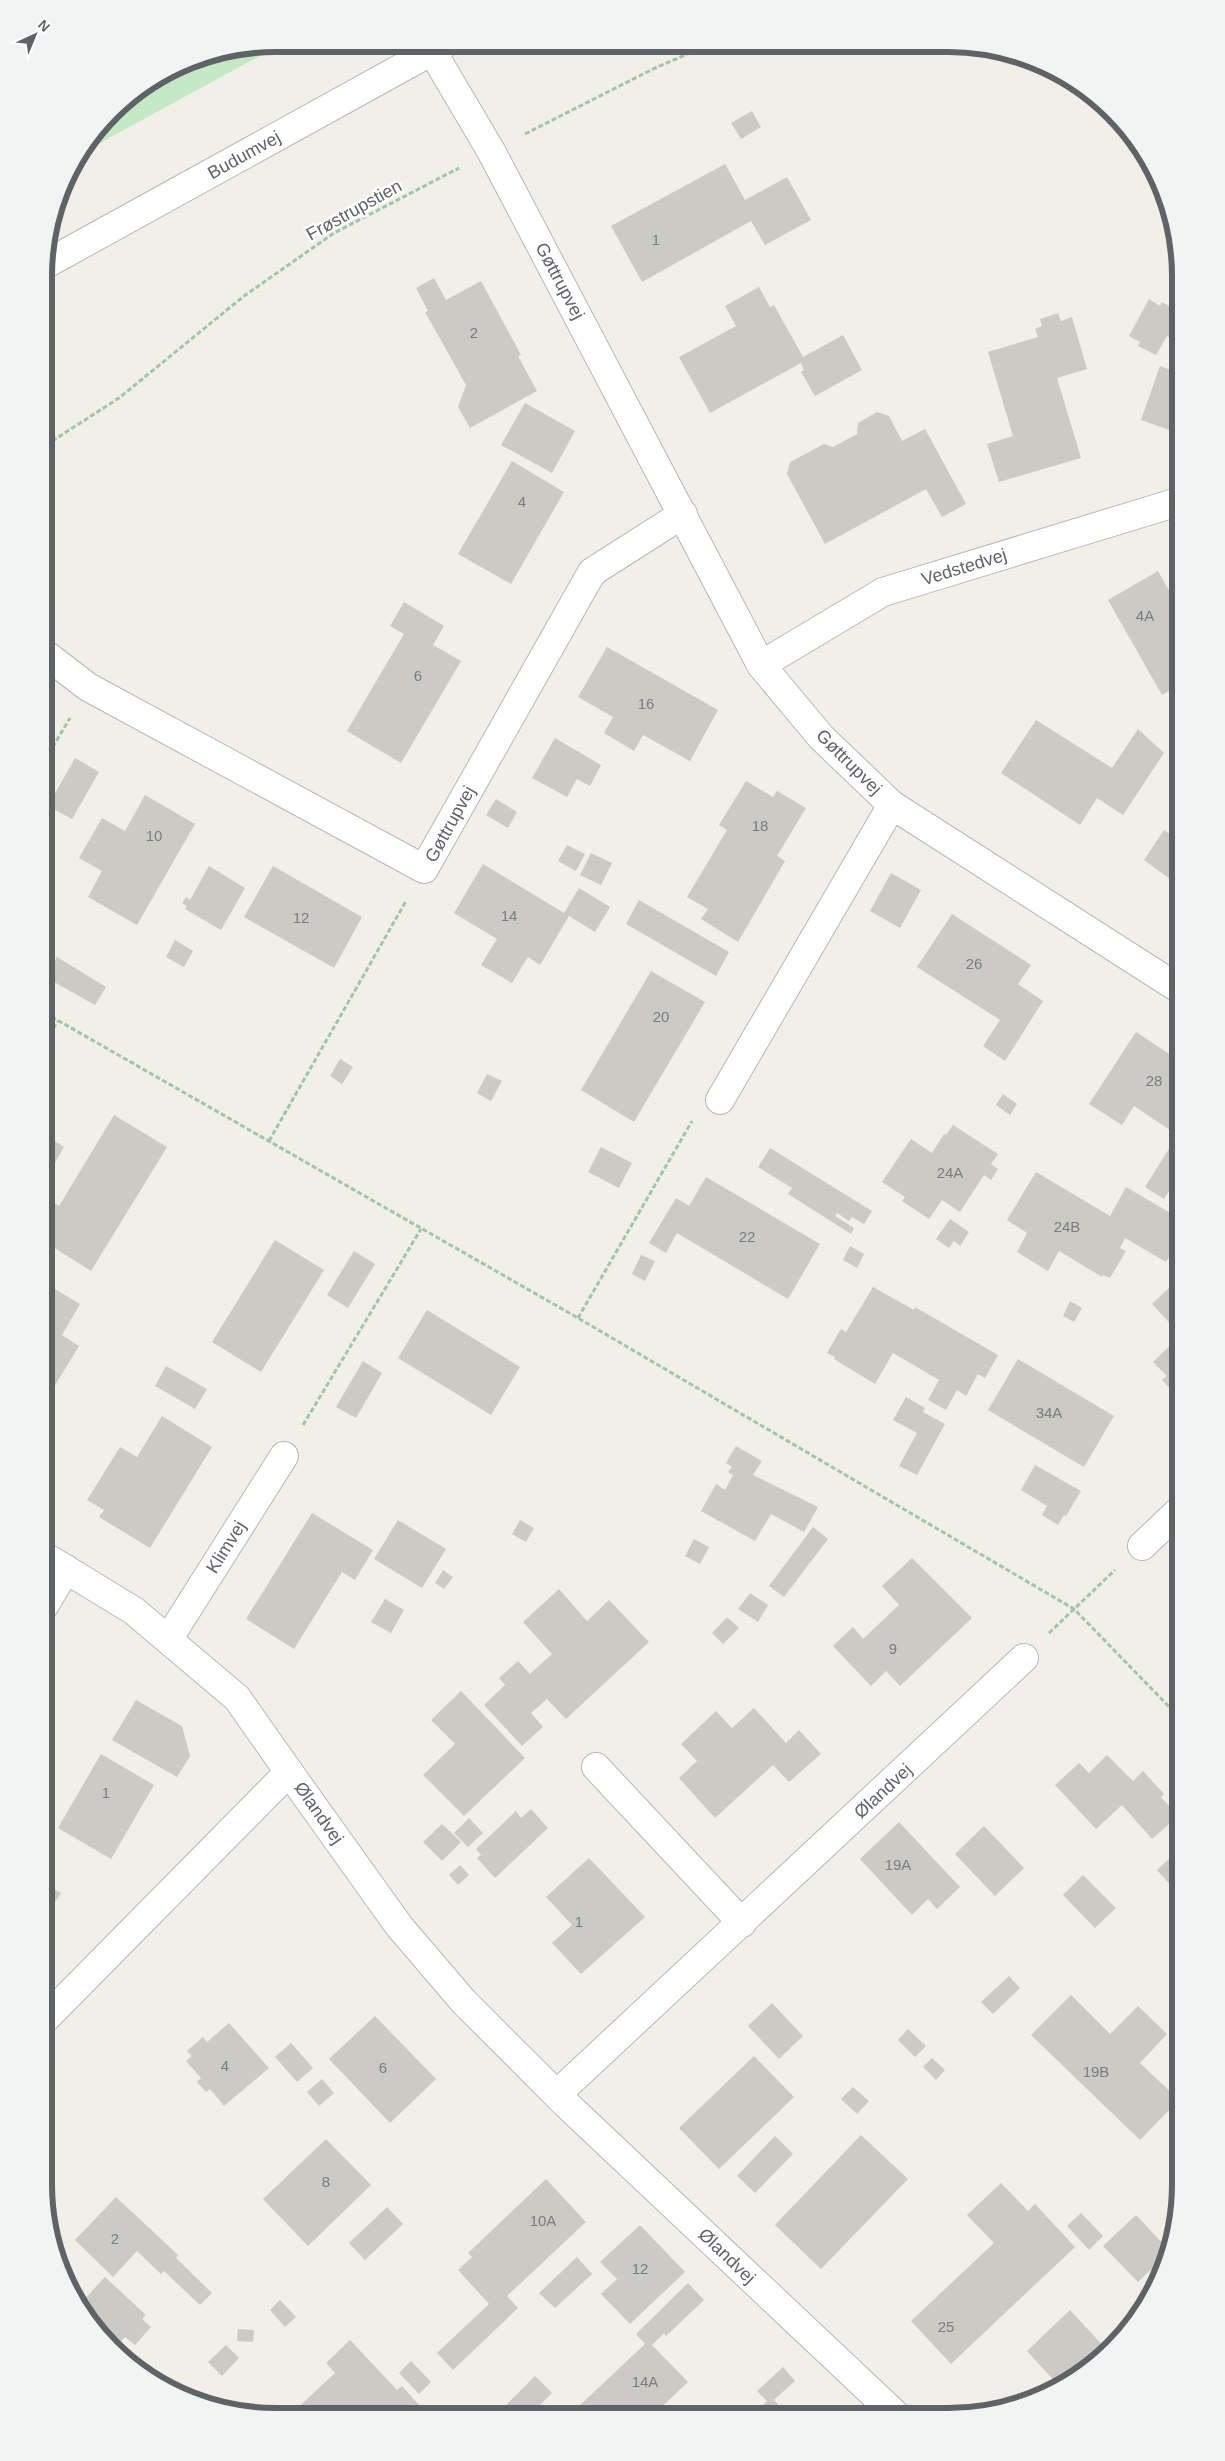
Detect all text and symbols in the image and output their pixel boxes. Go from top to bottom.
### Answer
north arrow [10,10,60,60]
text: N [35,16,53,35]
street label: Budumvej [204,127,284,183]
street label: Frøstrupstien [303,176,405,244]
house number: 1 [652,231,660,248]
street label: Gøttrupvej [531,239,589,323]
house number: 2 [470,324,478,341]
house number: 4 [518,493,526,510]
street label: Vedstedvej [919,545,1009,589]
house number: 4A [1136,607,1154,624]
house number: 6 [414,667,422,684]
house number: 16 [638,695,654,712]
street label: Gøttrupvej [812,725,886,799]
street label: Gøttrupvej [421,782,479,866]
house number: 18 [752,817,768,834]
house number: 10 [146,827,162,844]
house number: 14 [501,907,517,924]
house number: 12 [293,909,309,926]
house number: 26 [966,955,982,972]
house number: 20 [653,1008,669,1025]
house number: 28 [1146,1072,1162,1089]
house number: 24A [937,1164,963,1181]
house number: 24B [1054,1218,1080,1235]
house number: 22 [739,1228,755,1245]
house number: 34A [1036,1404,1062,1421]
street label: Klimvej [202,1517,250,1577]
house number: 9 [889,1640,897,1657]
street label: Ølandvej [850,1759,916,1823]
street label: Ølandvej [290,1778,348,1848]
house number: 1 [102,1784,110,1801]
house number: 19A [885,1856,911,1873]
house number: 1 [575,1913,583,1930]
house number: 4 [221,2057,229,2074]
house number: 6 [379,2059,387,2076]
house number: 19B [1083,2063,1109,2080]
house number: 8 [322,2173,330,2190]
house number: 10A [530,2212,556,2229]
street label: Ølandvej [694,2224,760,2288]
house number: 2 [111,2230,119,2247]
house number: 12 [632,2260,648,2277]
house number: 25 [938,2318,954,2335]
house number: 14A [632,2373,658,2390]

